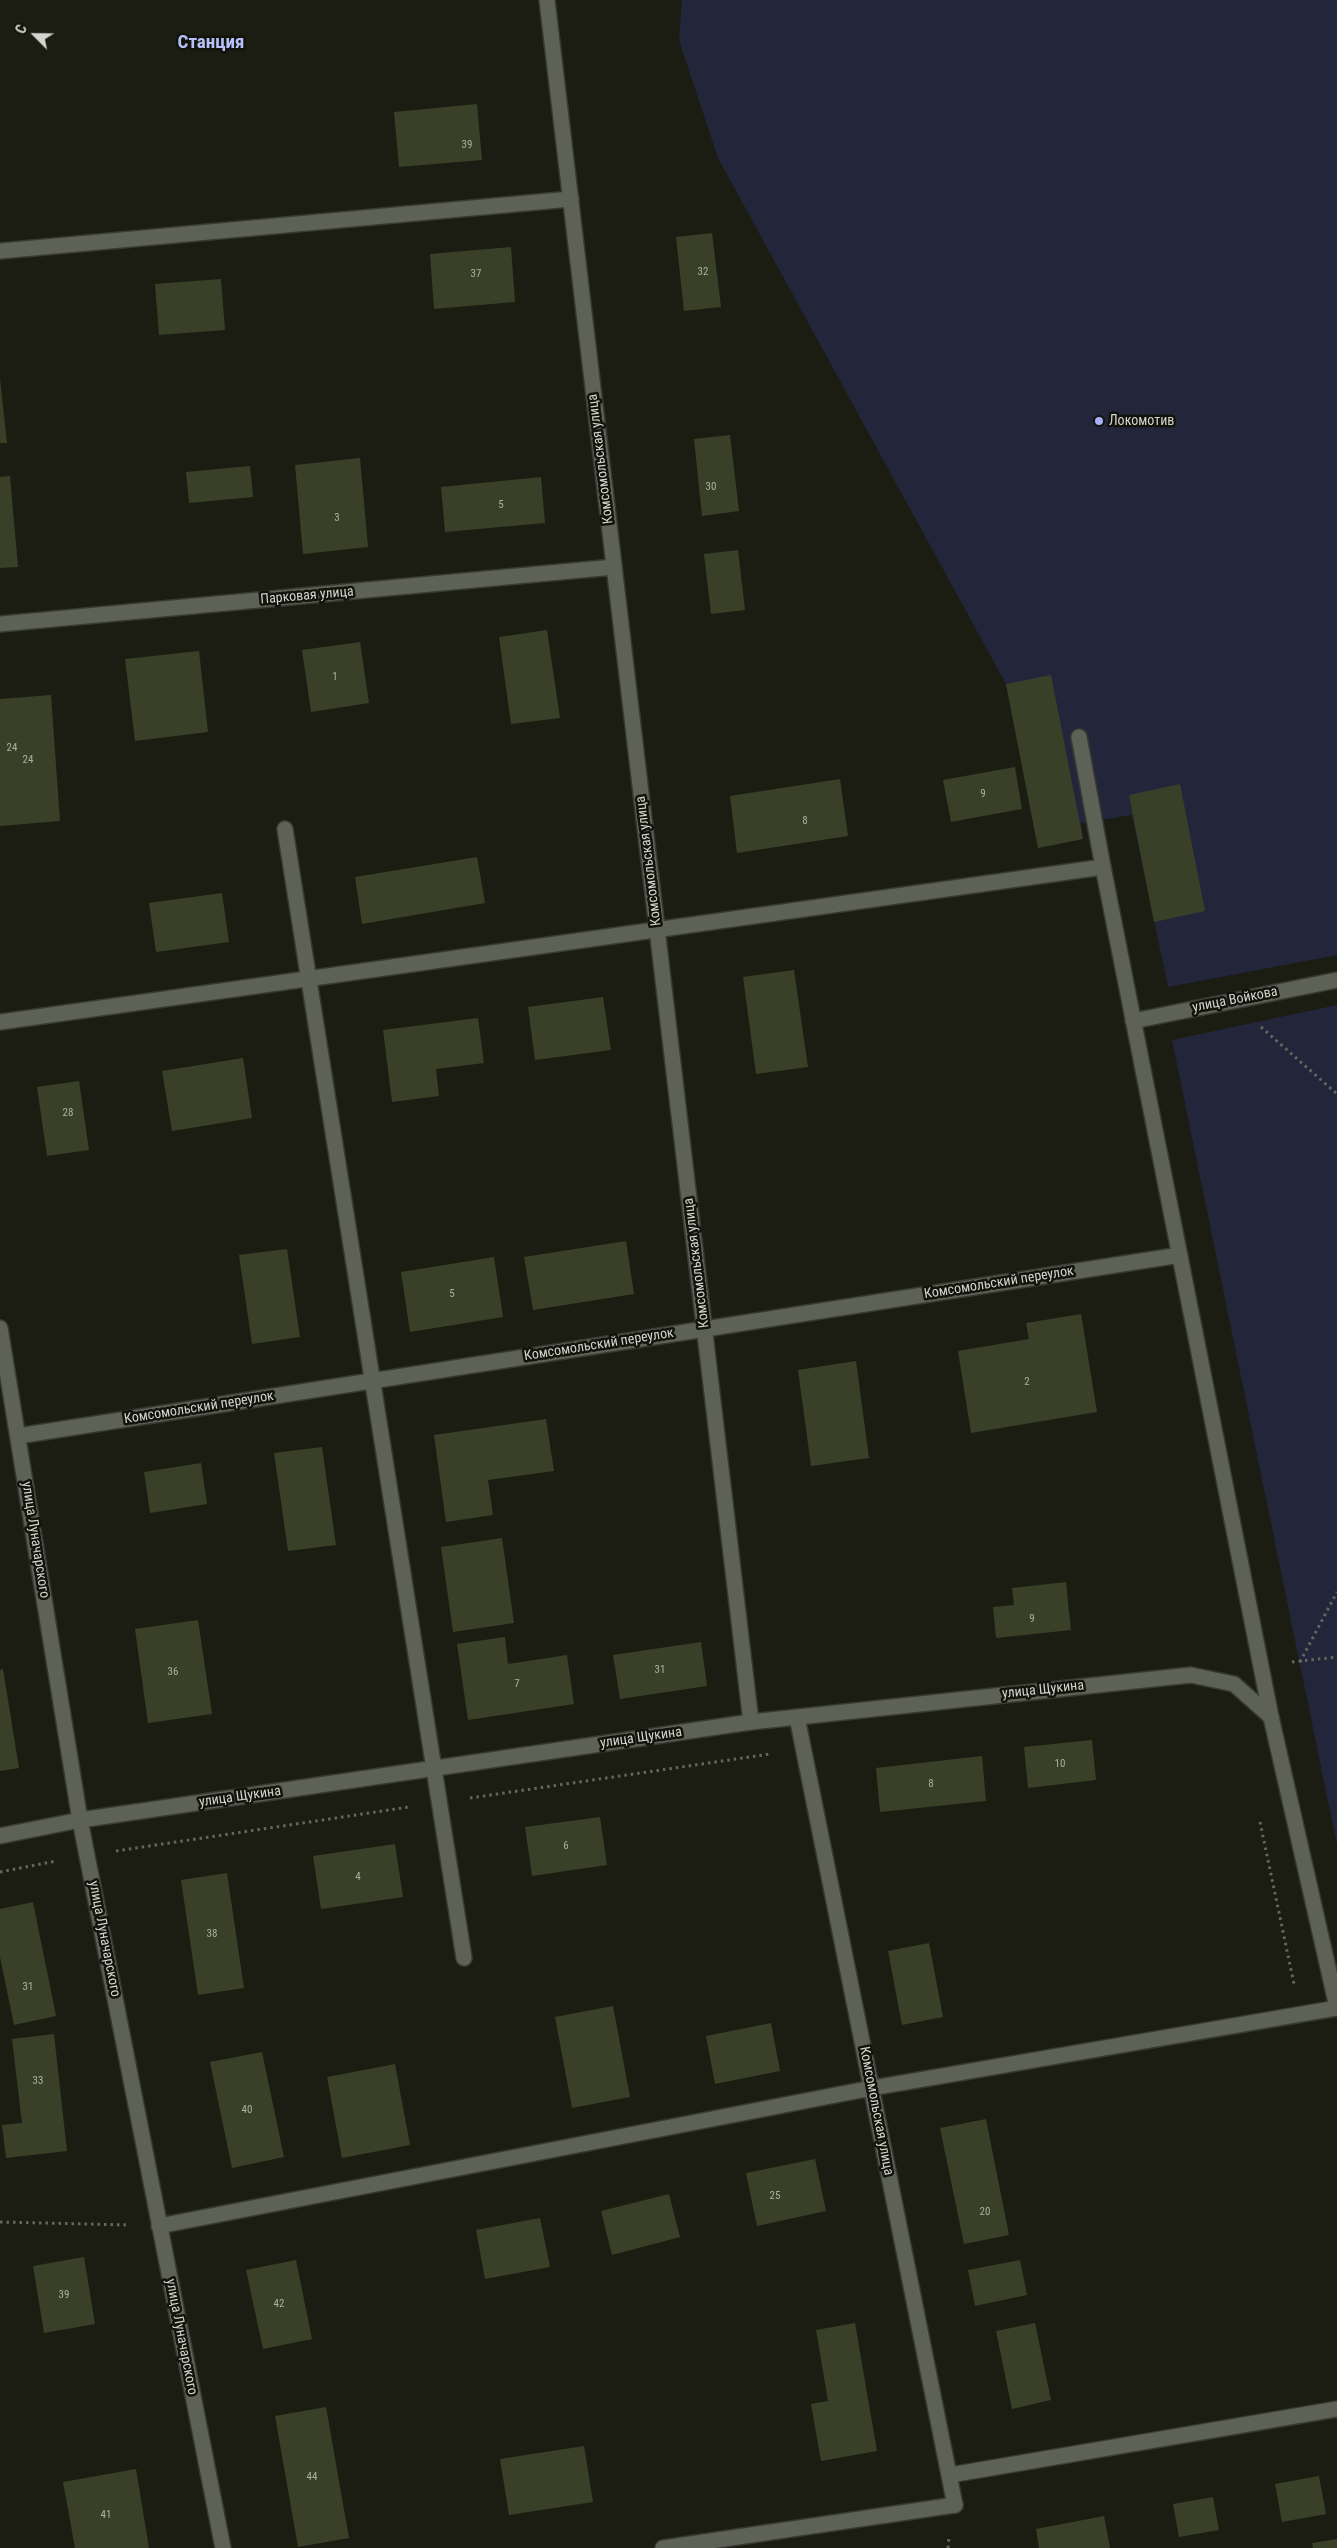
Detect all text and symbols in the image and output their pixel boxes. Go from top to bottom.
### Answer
north arrow [10,10,60,60]
text: С [12,22,30,36]
district label: Станция [178,32,244,54]
house number: 39 [462,138,472,152]
house number: 32 [698,265,708,279]
house number: 37 [471,267,481,281]
street label: Комсомольская улица [585,393,617,525]
place label: Локомотив [1109,413,1174,429]
marker: Локомотив [1093,415,1105,427]
house number: 30 [706,480,716,494]
house number: 5 [498,498,504,512]
house number: 3 [334,511,340,525]
street label: Парковая улица [260,584,354,608]
house number: 1 [332,670,338,684]
house number: 24 [7,741,17,755]
house number: 24 [23,753,33,767]
house number: 9 [980,787,986,801]
street label: Комсомольская улица [633,795,665,927]
house number: 8 [802,814,808,828]
street label: улица Войкова [1191,984,1279,1016]
house number: 28 [63,1106,73,1120]
street label: Комсомольская улица [681,1197,713,1329]
street label: Комсомольский переулок [923,1263,1075,1303]
house number: 5 [449,1287,455,1301]
street label: Комсомольский переулок [523,1325,675,1365]
house number: 2 [1024,1375,1030,1389]
street label: Комсомольский переулок [123,1388,275,1428]
street label: улица Луначарского [17,1480,53,1600]
house number: 9 [1029,1612,1035,1626]
house number: 31 [655,1663,665,1677]
house number: 36 [168,1665,178,1679]
house number: 7 [514,1677,520,1691]
street label: улица Щукина [1001,1677,1085,1703]
street label: улица Щукина [599,1724,683,1752]
house number: 10 [1055,1757,1065,1771]
house number: 8 [928,1777,934,1791]
street label: улица Щукина [198,1783,282,1811]
house number: 6 [563,1839,569,1853]
house number: 4 [355,1870,361,1884]
street label: улица Луначарского [85,1880,123,1998]
house number: 38 [207,1927,217,1941]
house number: 31 [23,1980,33,1994]
street label: Комсомольская улица [855,2045,897,2177]
house number: 33 [33,2074,43,2088]
house number: 40 [242,2103,252,2117]
house number: 25 [770,2189,780,2203]
house number: 20 [980,2205,990,2219]
street label: улица Луначарского [162,2278,200,2396]
house number: 39 [59,2288,69,2302]
house number: 42 [274,2297,284,2311]
house number: 44 [307,2470,317,2484]
house number: 41 [101,2508,111,2522]

